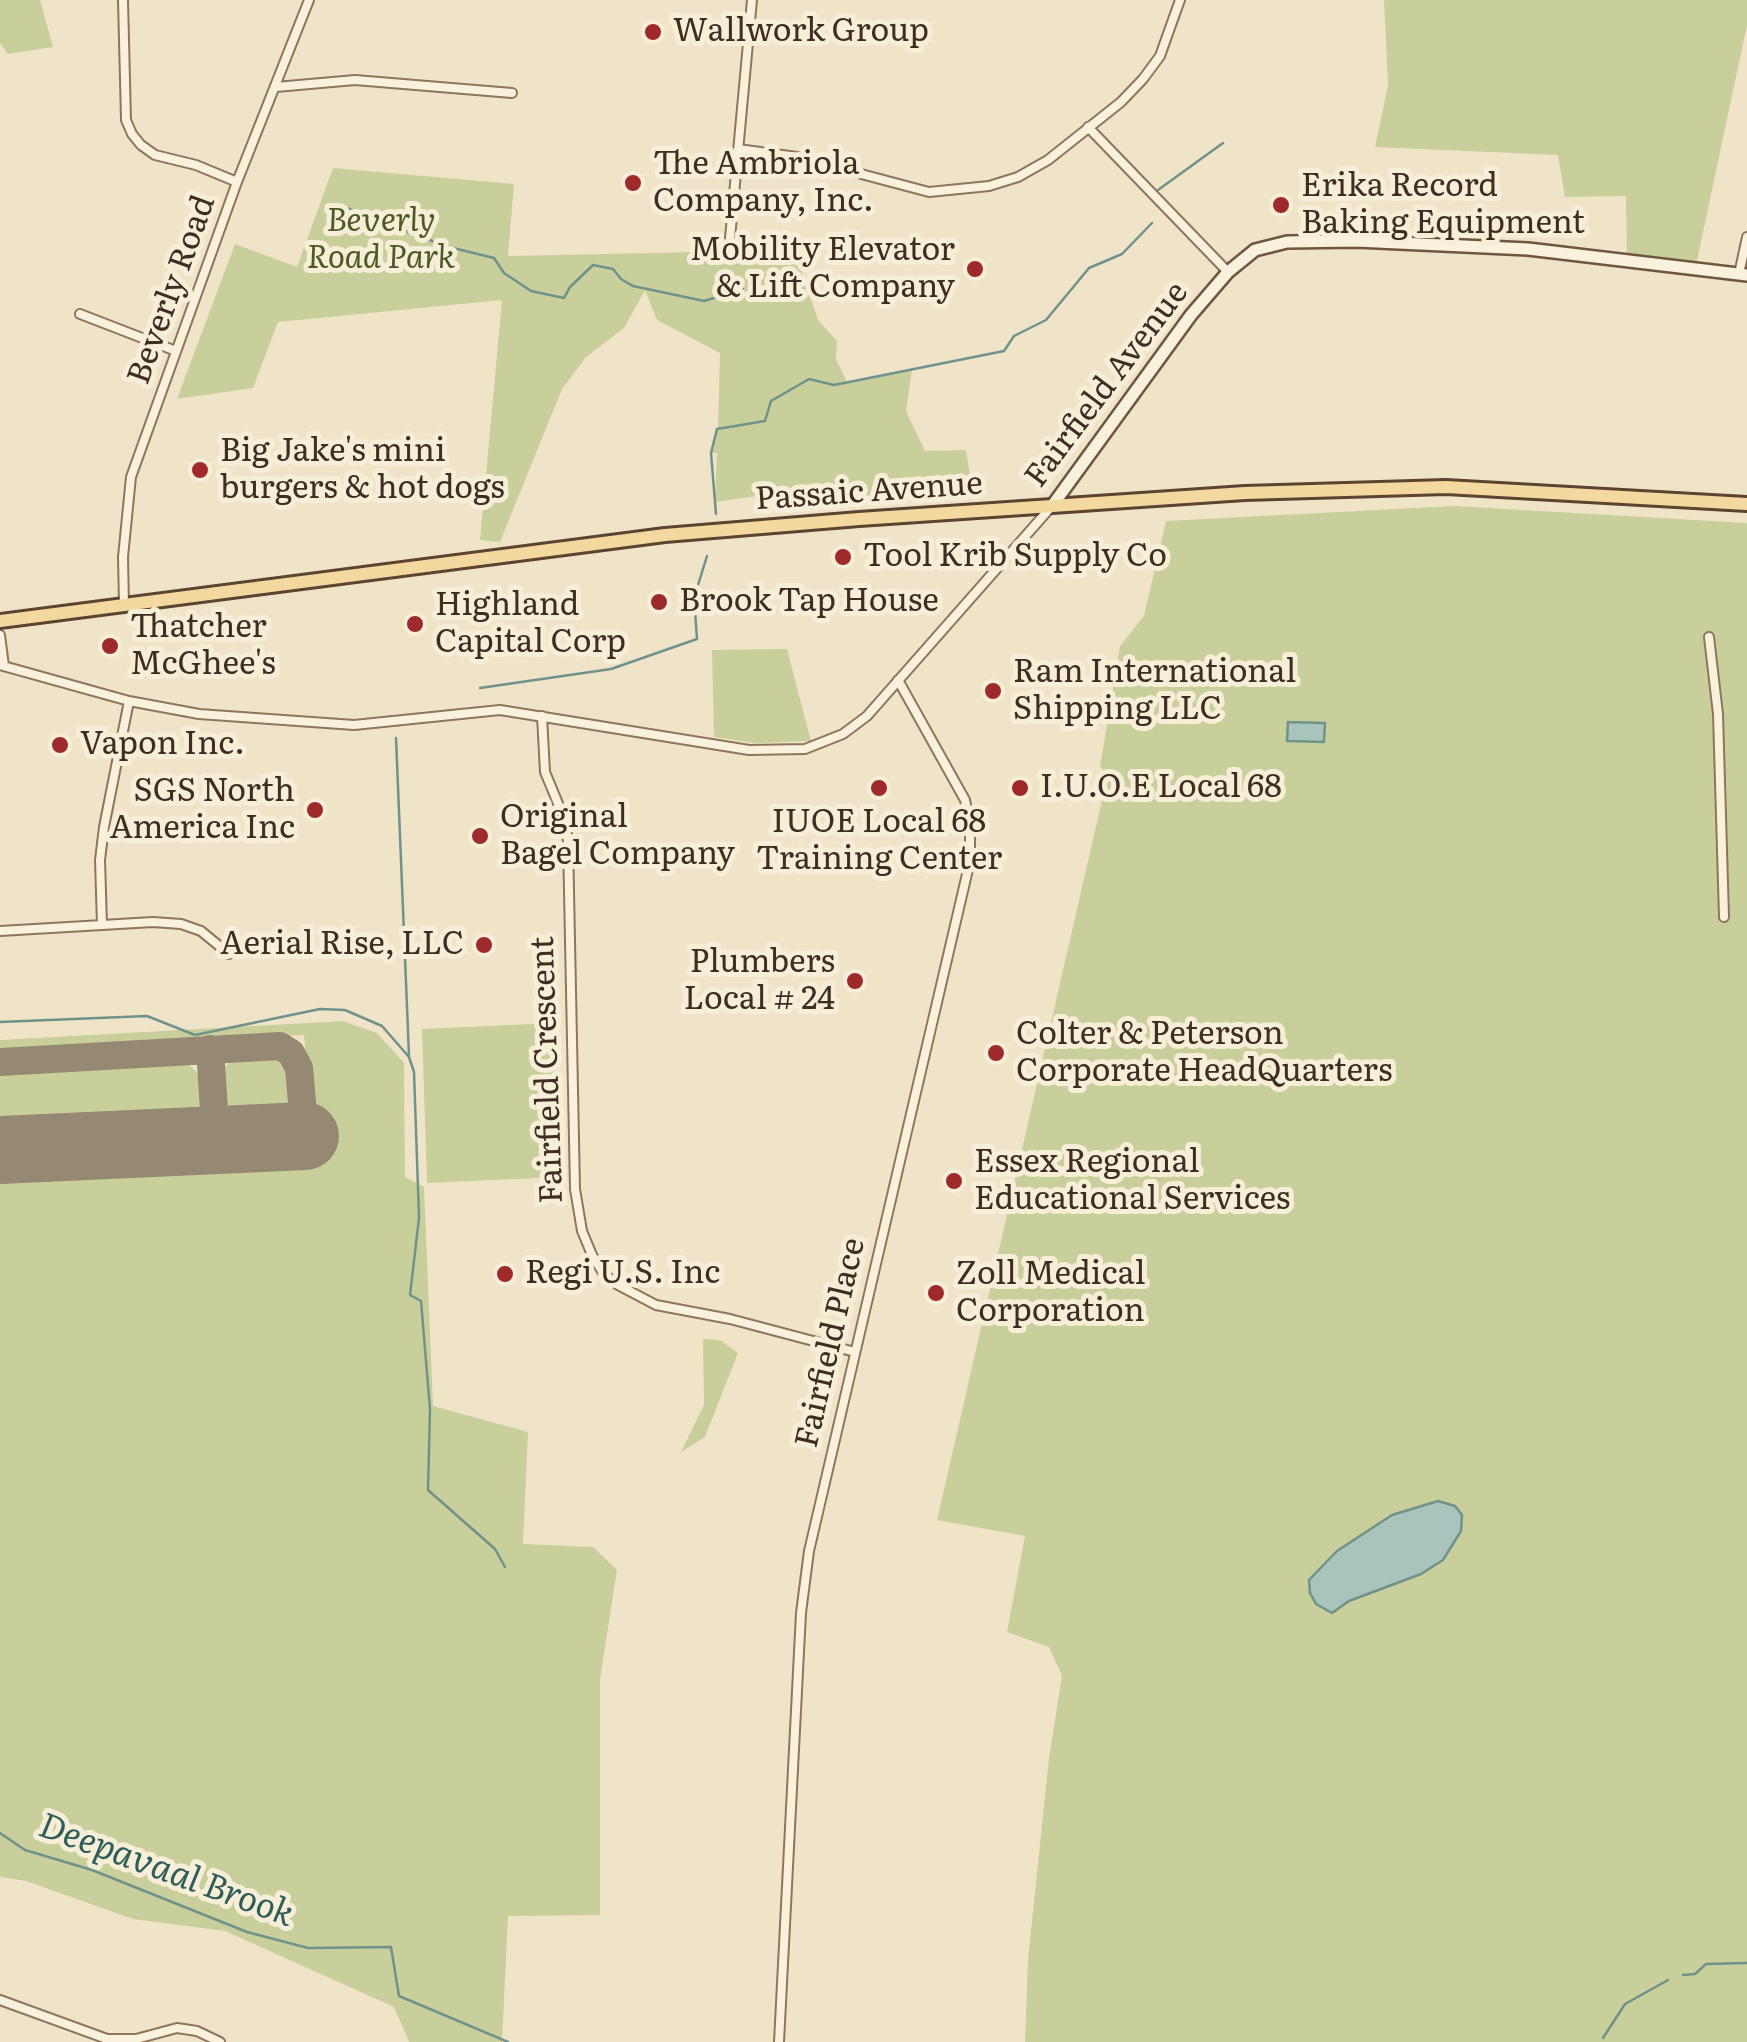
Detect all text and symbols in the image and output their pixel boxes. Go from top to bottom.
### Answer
place label: Wallwork Group [673,13,929,51]
marker: Wallwork Group [642,21,664,43]
place label: The Ambriola Company, Inc. [653,146,874,221]
place label: Erika Record Baking Equipment [1301,168,1585,243]
marker: The Ambriola Company, Inc. [622,172,644,194]
street label: Beverly Road [120,190,224,390]
marker: Erika Record Baking Equipment [1270,194,1292,216]
park label: Beverly Road Park [307,203,455,278]
place label: Mobility Elevator & Lift Company [690,232,955,307]
marker: Mobility Elevator & Lift Company [964,258,986,280]
street label: Fairfield Avenue [1017,275,1197,495]
place label: Big Jake's mini burgers & hot dogs [220,433,505,508]
marker: Big Jake's mini burgers & hot dogs [189,459,211,481]
street label: Passaic Avenue [754,465,984,519]
place label: Tool Krib Supply Co [863,538,1167,576]
marker: Tool Krib Supply Co [832,546,854,568]
place label: Brook Tap House [679,583,939,621]
place label: Highland Capital Corp [435,587,626,662]
marker: Brook Tap House [648,591,670,613]
place label: Thatcher McGhee's [130,609,276,684]
marker: Highland Capital Corp [404,613,426,635]
marker: Thatcher McGhee's [99,635,121,657]
place label: Ram International Shipping LLC [1013,654,1296,729]
marker: Ram International Shipping LLC [982,680,1004,702]
place label: Vapon Inc. [80,726,245,764]
marker: Vapon Inc. [49,734,71,756]
place label: I.U.O.E Local 68 [1040,769,1282,807]
place label: SGS North America Inc [110,773,295,848]
marker: IUOE Local 68 Training Center [868,777,890,799]
marker: I.U.O.E Local 68 [1009,777,1031,799]
marker: SGS North America Inc [304,799,326,821]
place label: Original Bagel Company [500,799,735,874]
place label: IUOE Local 68 Training Center [756,804,1002,879]
marker: Original Bagel Company [469,825,491,847]
place label: Aerial Rise, LLC [220,926,464,964]
marker: Aerial Rise, LLC [473,934,495,956]
street label: Fairfield Crescent [524,936,572,1204]
place label: Plumbers Local # 24 [684,944,835,1019]
marker: Plumbers Local # 24 [844,970,866,992]
place label: Colter & Peterson Corporate HeadQuarters [1016,1016,1392,1091]
marker: Colter & Peterson Corporate HeadQuarters [985,1042,1007,1064]
place label: Essex Regional Educational Services [974,1144,1290,1219]
marker: Essex Regional Educational Services [943,1170,965,1192]
street label: Fairfield Place [788,1234,874,1452]
place label: Regi U.S. Inc [525,1255,720,1293]
place label: Zoll Medical Corporation [956,1256,1145,1331]
marker: Regi U.S. Inc [494,1263,516,1285]
marker: Zoll Medical Corporation [925,1282,947,1304]
water label: Deepavaal Brook [33,1805,299,1937]

